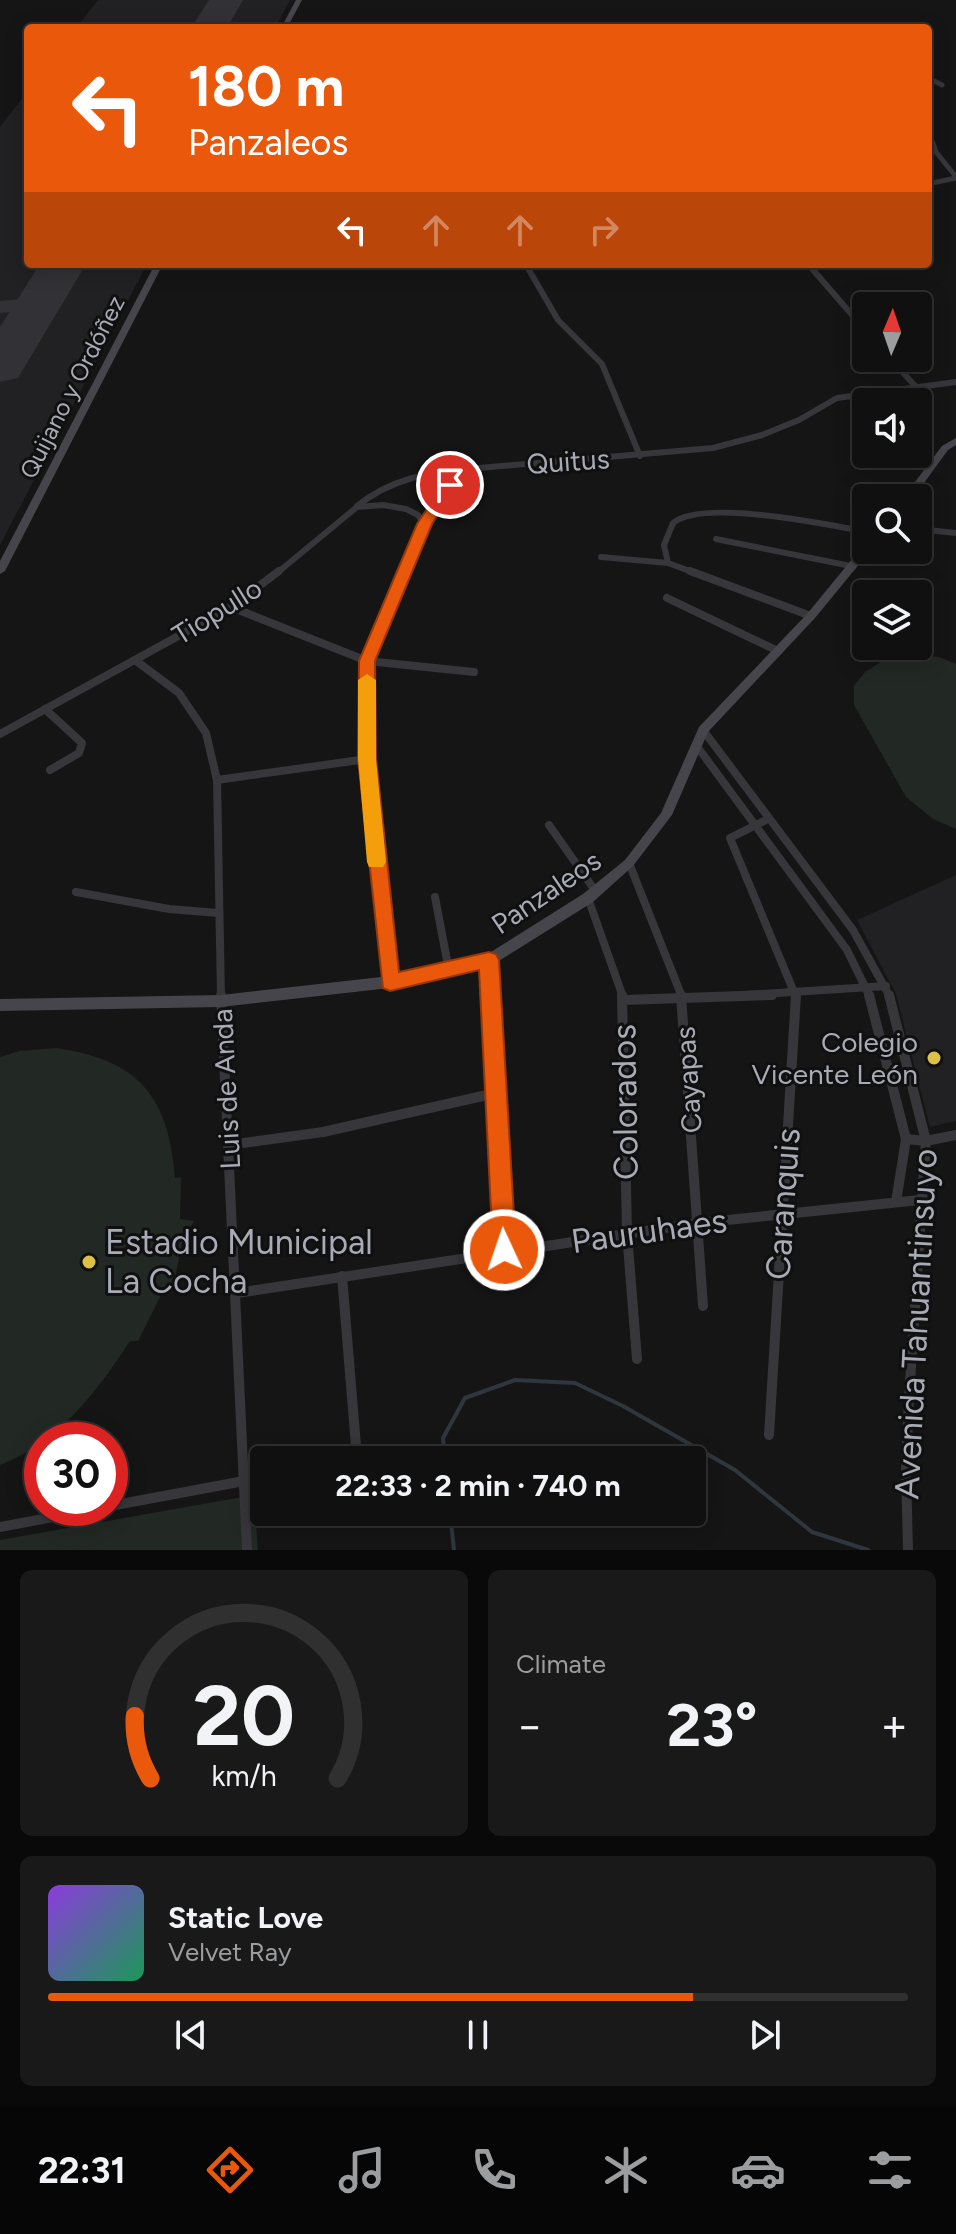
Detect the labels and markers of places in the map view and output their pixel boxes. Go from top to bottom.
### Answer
pin [416,451,484,519]
place label: Colegio Vicente León [752,1025,918,1091]
marker: Colegio Vicente León [925,1049,943,1067]
place label: Estadio Municipal La Cocha [105,1222,373,1302]
marker: Estadio Municipal La Cocha [80,1253,98,1271]

